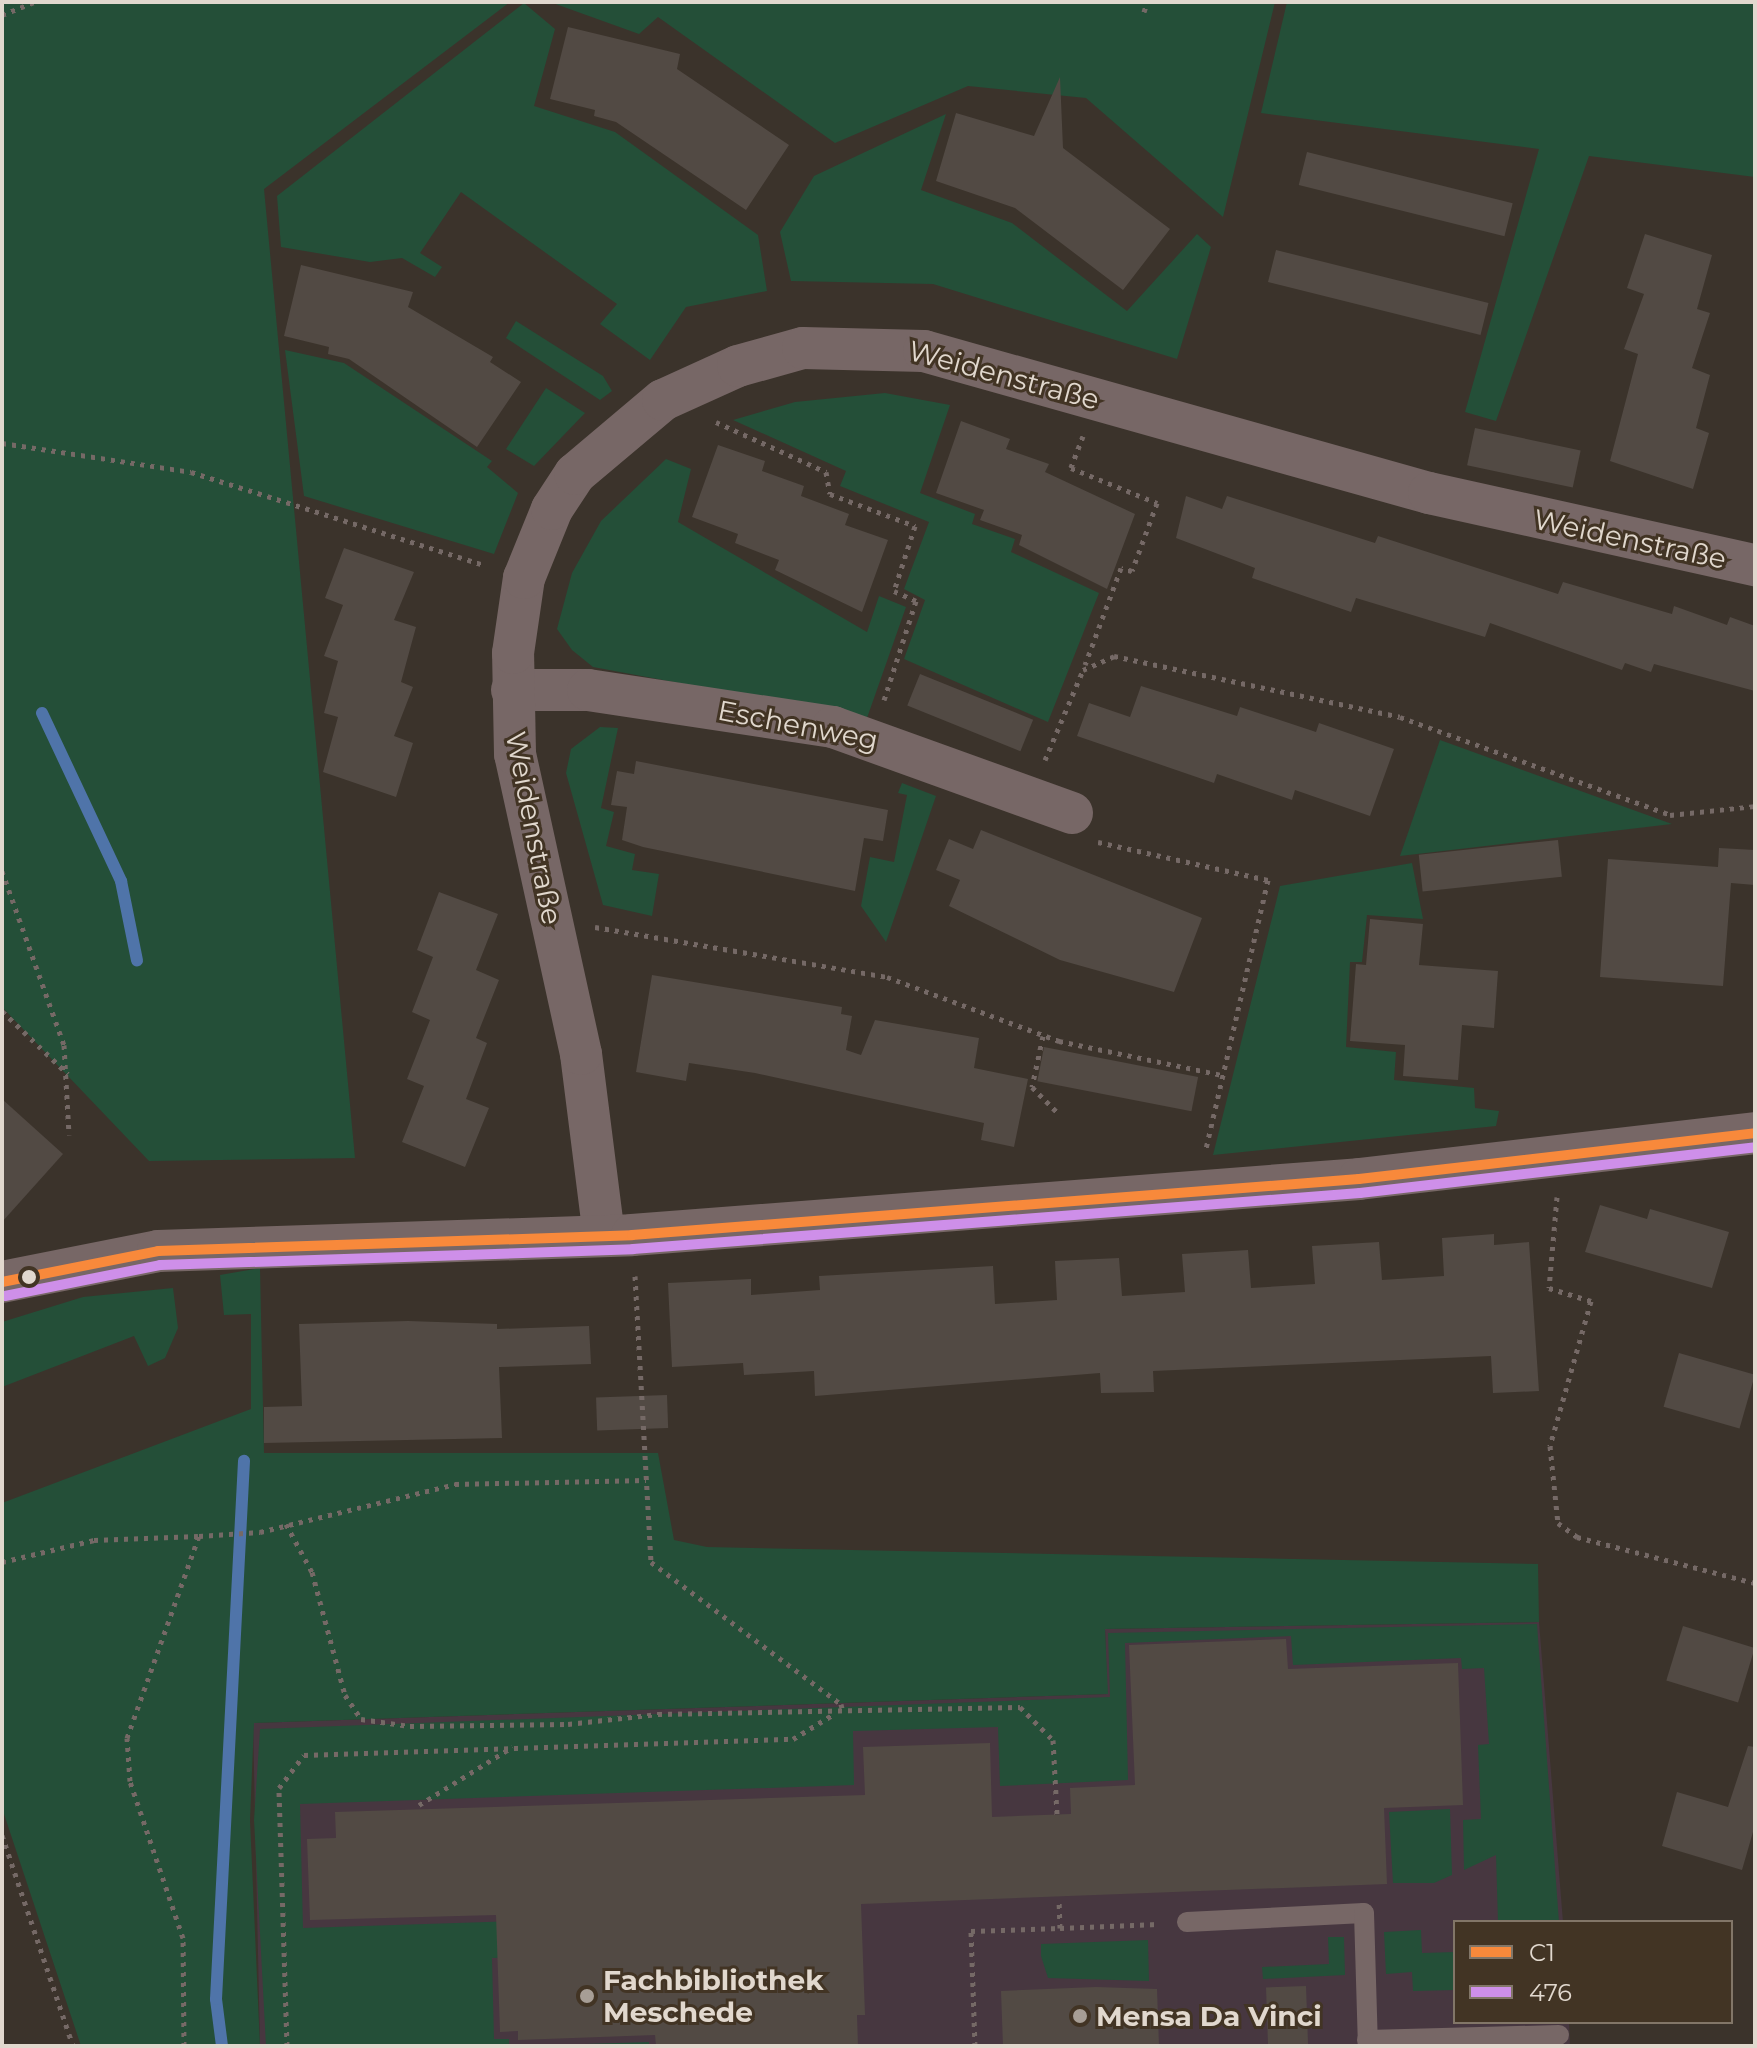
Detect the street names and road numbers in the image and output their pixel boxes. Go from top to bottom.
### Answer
street label: Weidenstraße [905,333,1103,417]
street label: Weidenstraße [1531,502,1729,576]
street label: Eschenweg [715,693,881,757]
street label: Weidenstraße [499,729,569,927]

